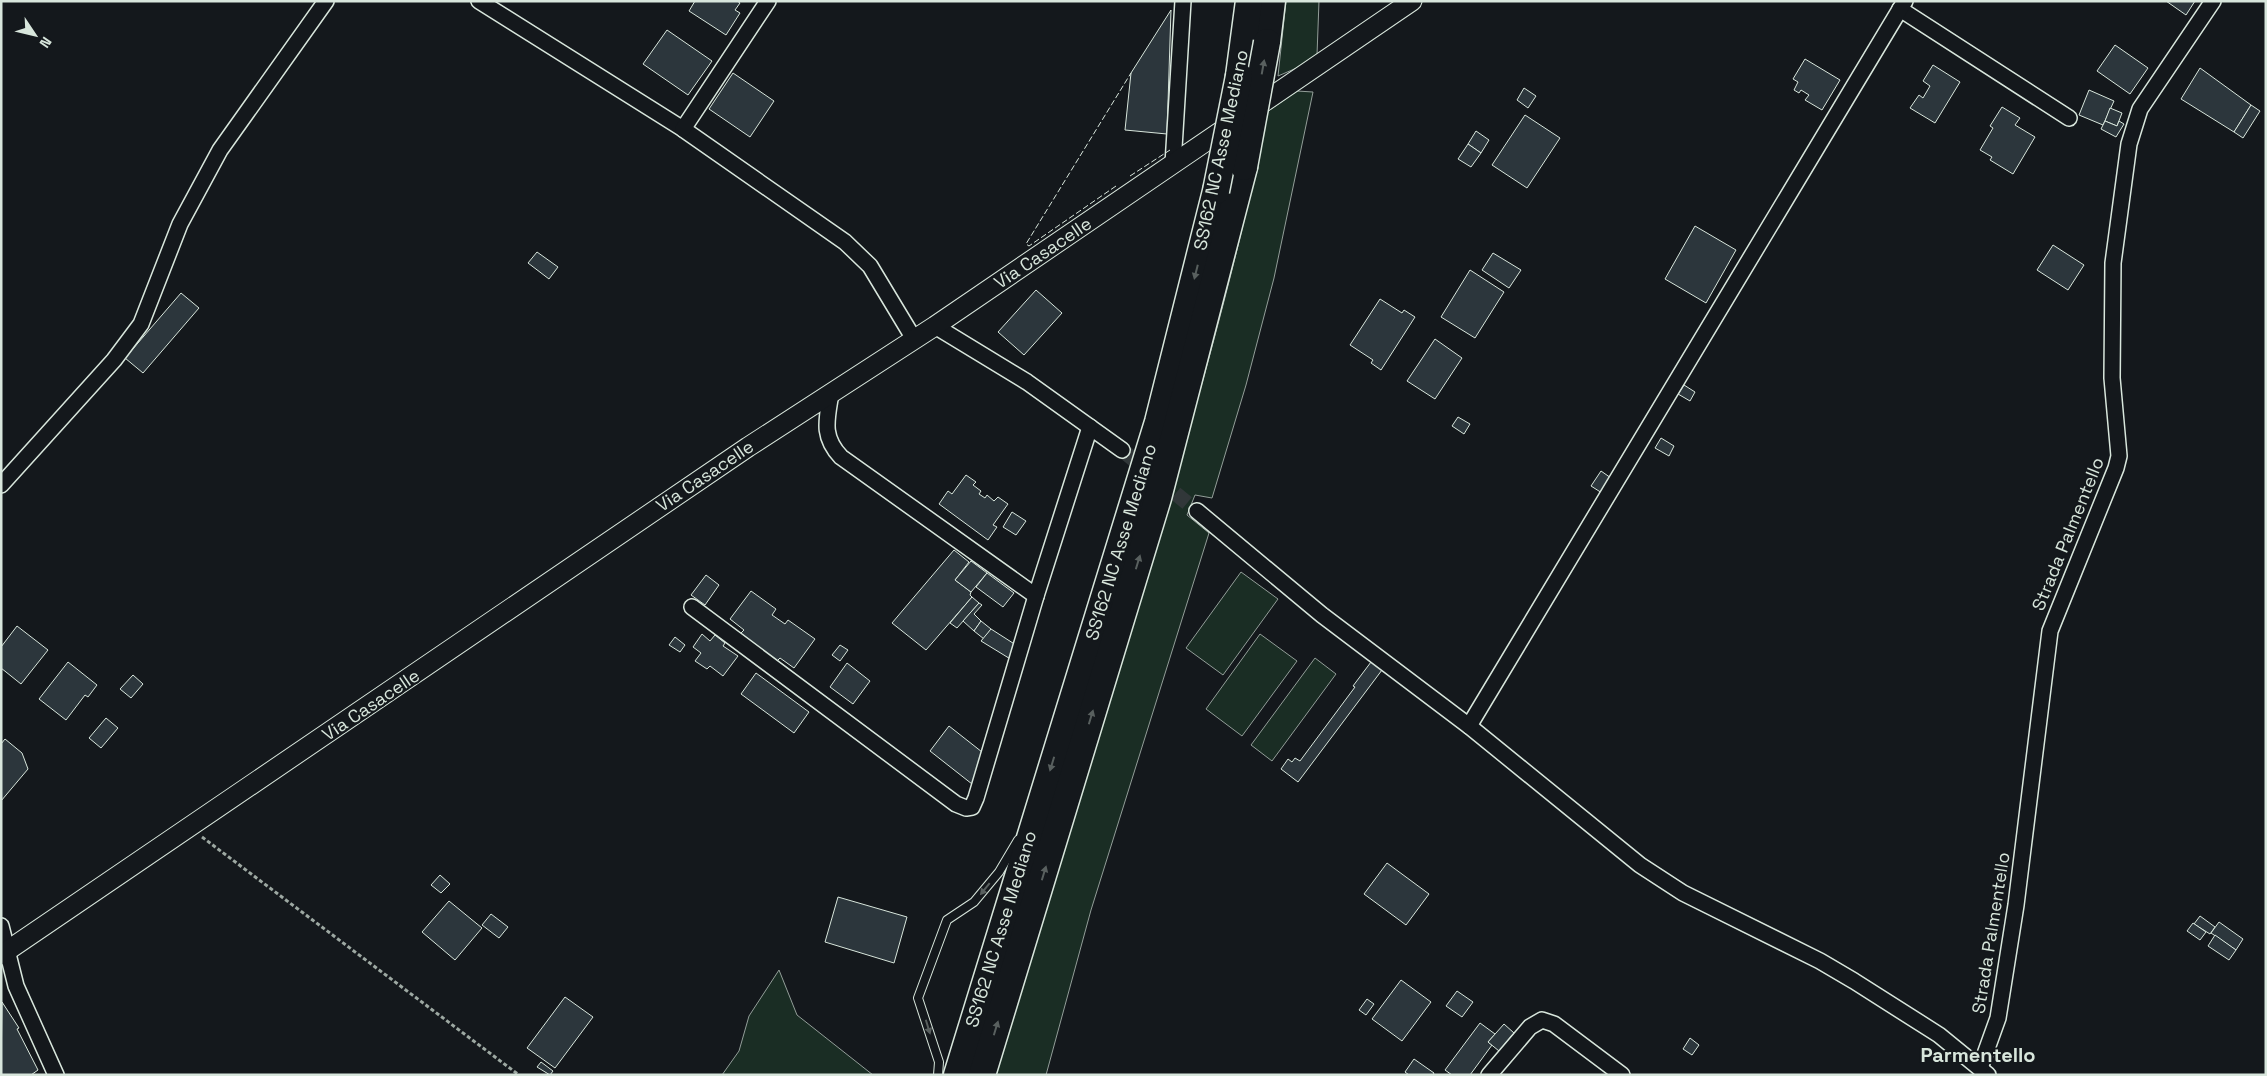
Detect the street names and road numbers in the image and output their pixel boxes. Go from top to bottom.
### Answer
street label: SS162 NC Asse Mediano [1188,48,1253,252]
street label: Via Casacelle [990,212,1096,294]
street label: Via Casacelle [652,435,758,517]
street label: SS162 NC Asse Mediano [1080,441,1161,643]
street label: Strada Palmentello [2026,454,2109,614]
street label: Via Casacelle [318,664,424,746]
street label: SS162 NC Asse Mediano [960,828,1041,1030]
street label: Strada Palmentello [1966,850,2015,1015]

